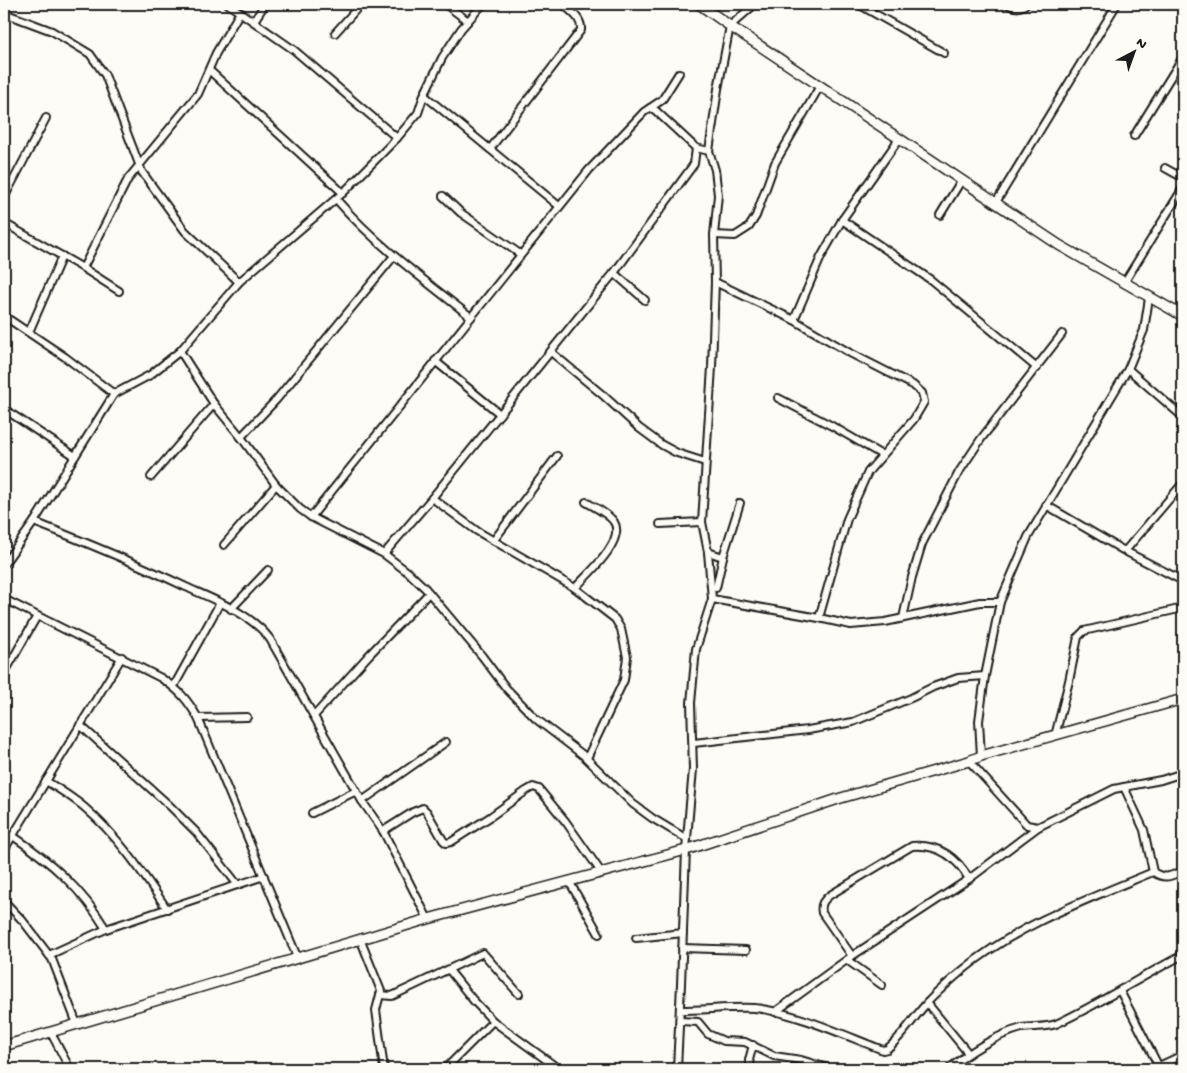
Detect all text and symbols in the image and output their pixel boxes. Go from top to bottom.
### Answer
north arrow [1110,28,1160,78]
text: N [1132,35,1150,53]

